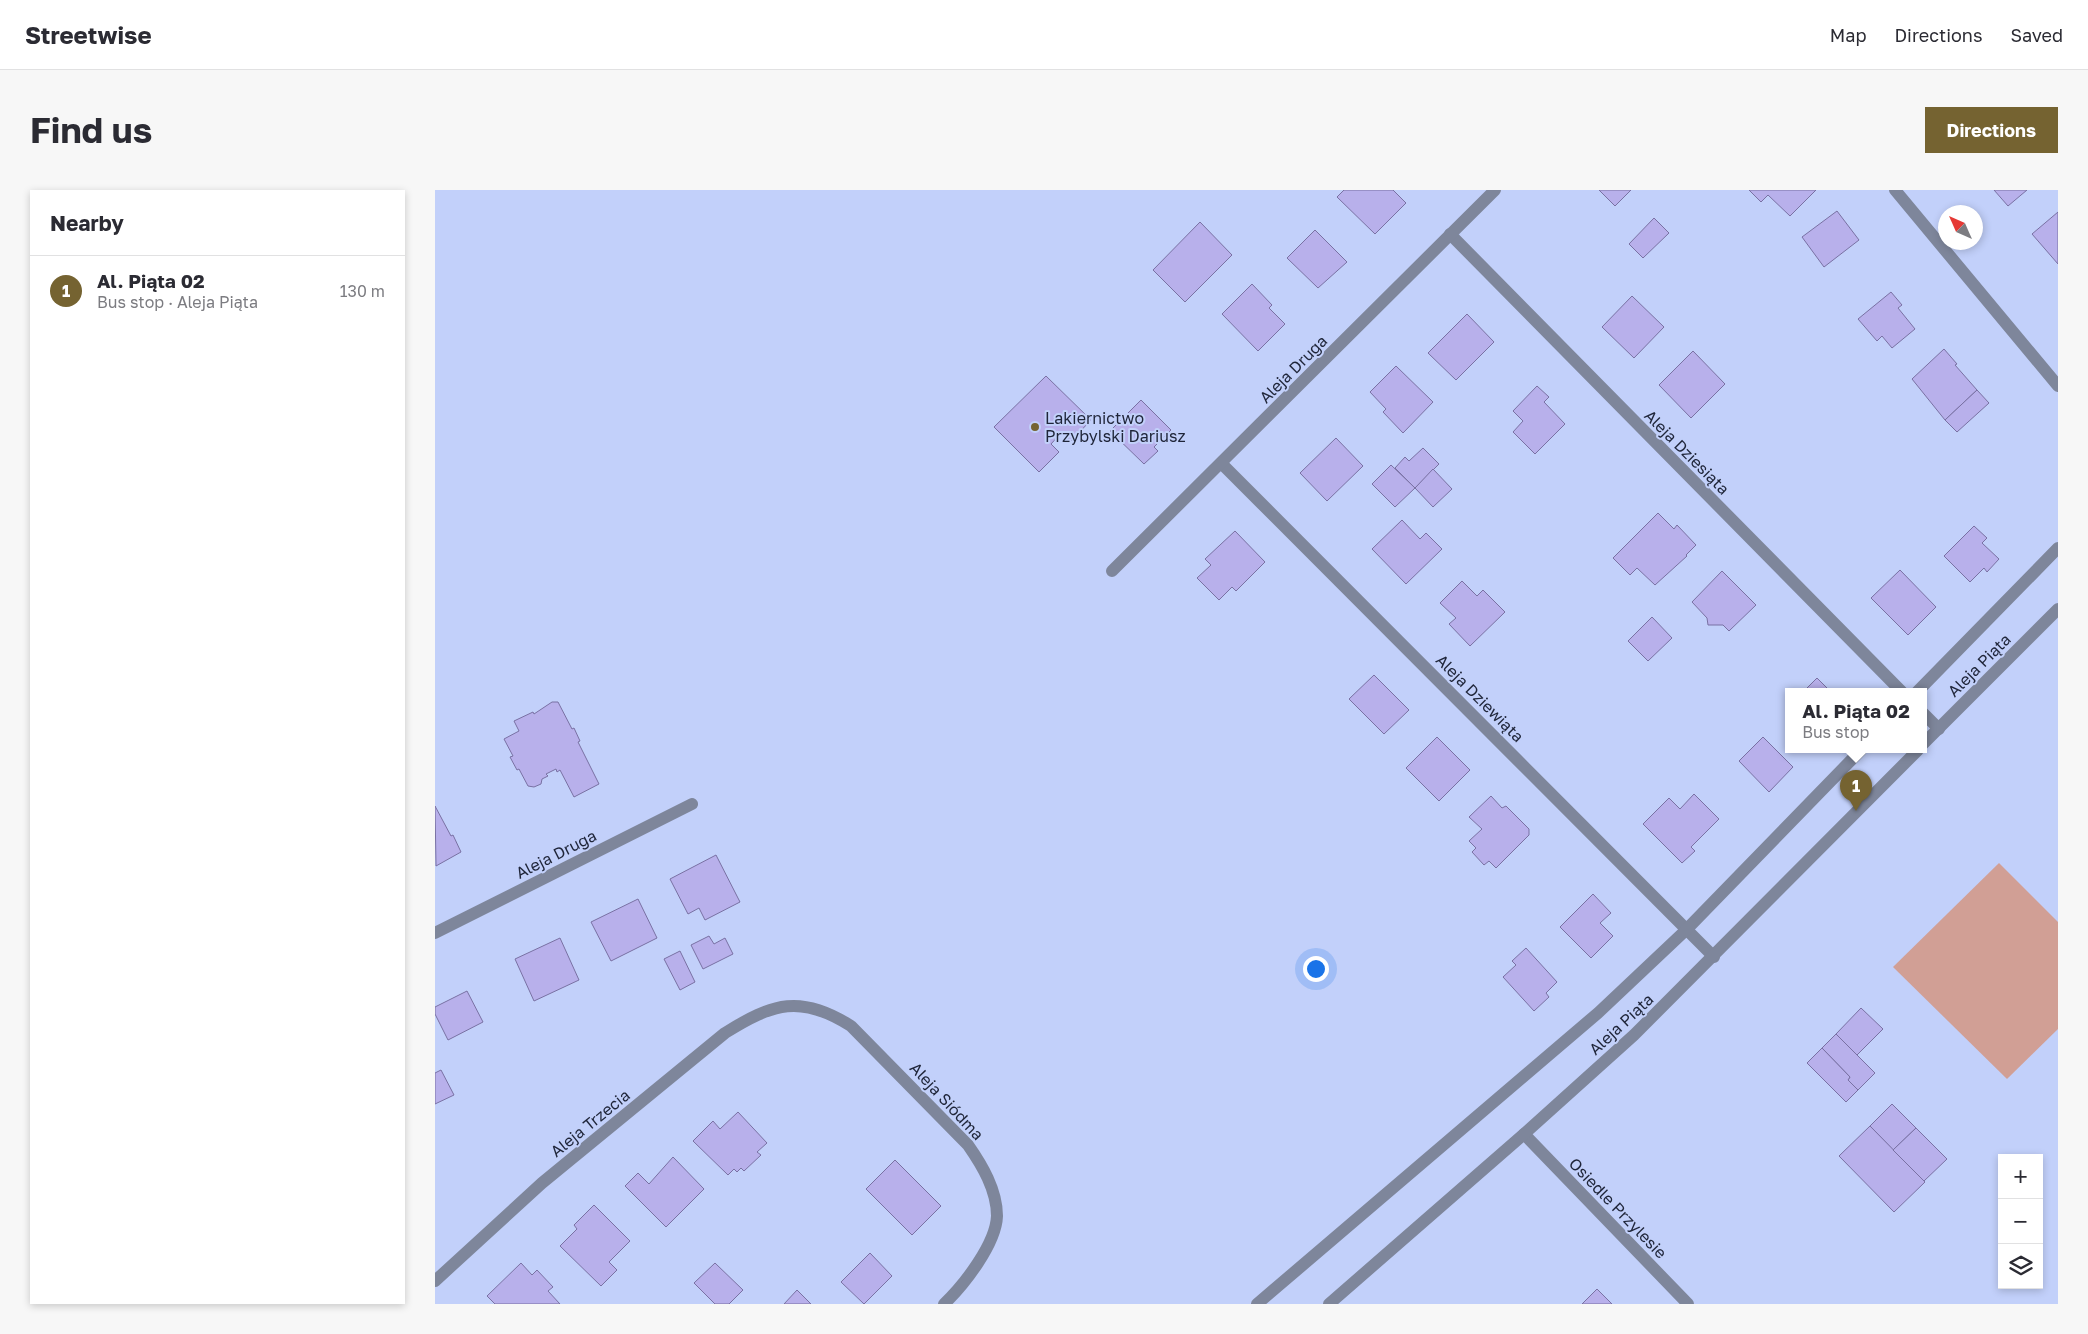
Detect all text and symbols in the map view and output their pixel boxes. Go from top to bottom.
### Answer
text: Streetwise [25,20,152,49]
text: Map [1830,24,1866,46]
text: Directions [1894,24,1982,46]
text: Saved [2010,24,2063,46]
button: Directions [1925,107,2058,153]
text: Find us [30,109,152,151]
north arrow [1938,205,1983,250]
text: Nearby [50,210,124,236]
text: Al. Piąta 02 [97,269,205,292]
text: 1 [62,281,70,301]
text: 130 m [340,281,385,301]
text: Bus stop · Aleja Piąta [97,292,258,312]
street label: Aleja Druga [1255,331,1331,407]
street label: Aleja Dziesiąta [1640,405,1734,499]
place label: Lakiernictwo Przybylski Dariusz [1045,408,1186,446]
marker: Lakiernictwo Przybylski Dariusz [1029,421,1041,433]
street label: Aleja Piąta [1943,629,2015,701]
street label: Aleja Dziewiąta [1432,650,1528,746]
popup [1785,688,1927,753]
text: Al. Piąta 02 [1802,699,1910,722]
text: Bus stop [1802,722,1869,742]
pin: 1 [1840,770,1872,811]
street label: Aleja Druga [512,825,600,883]
your location [1303,956,1329,982]
street label: Aleja Piąta [1585,989,1657,1059]
street label: Aleja Siódma [906,1058,988,1144]
street label: Aleja Trzecia [546,1085,634,1161]
street label: Osiedle Przylesie [1565,1153,1671,1263]
map controls [1998,1154,2043,1289]
button: + [1998,1154,2043,1199]
button: − [1998,1199,2043,1244]
button: layers [1998,1244,2043,1289]

